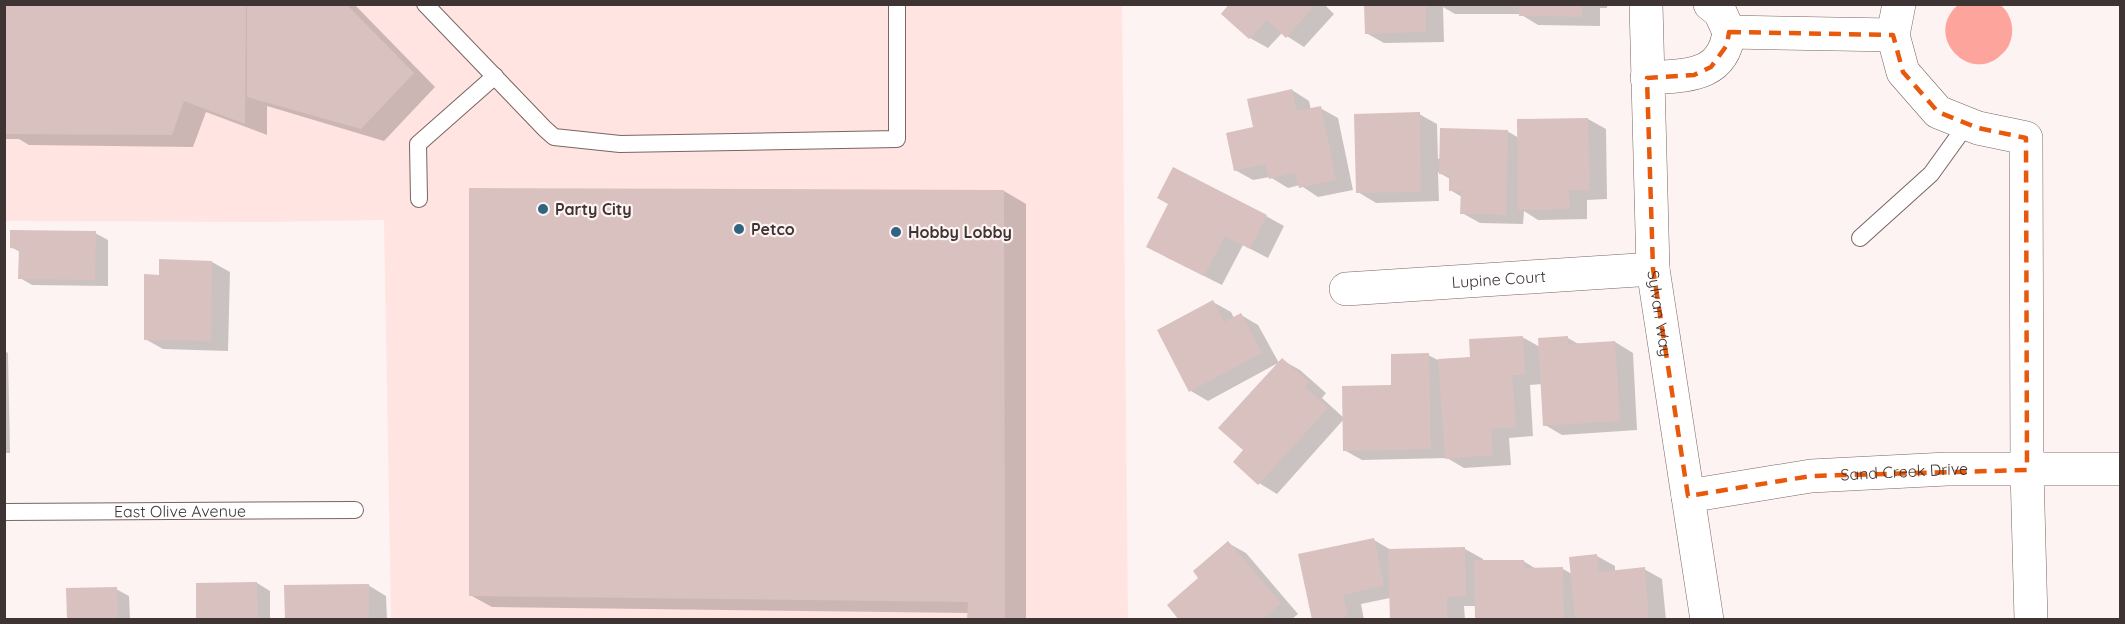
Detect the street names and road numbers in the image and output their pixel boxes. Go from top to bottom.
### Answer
street label: Lupine Court [1451,266,1546,292]
street label: Sylvan Way [1643,269,1676,358]
street label: Sand Creek Drive [1840,459,1968,484]
street label: East Olive Avenue [114,501,246,521]

